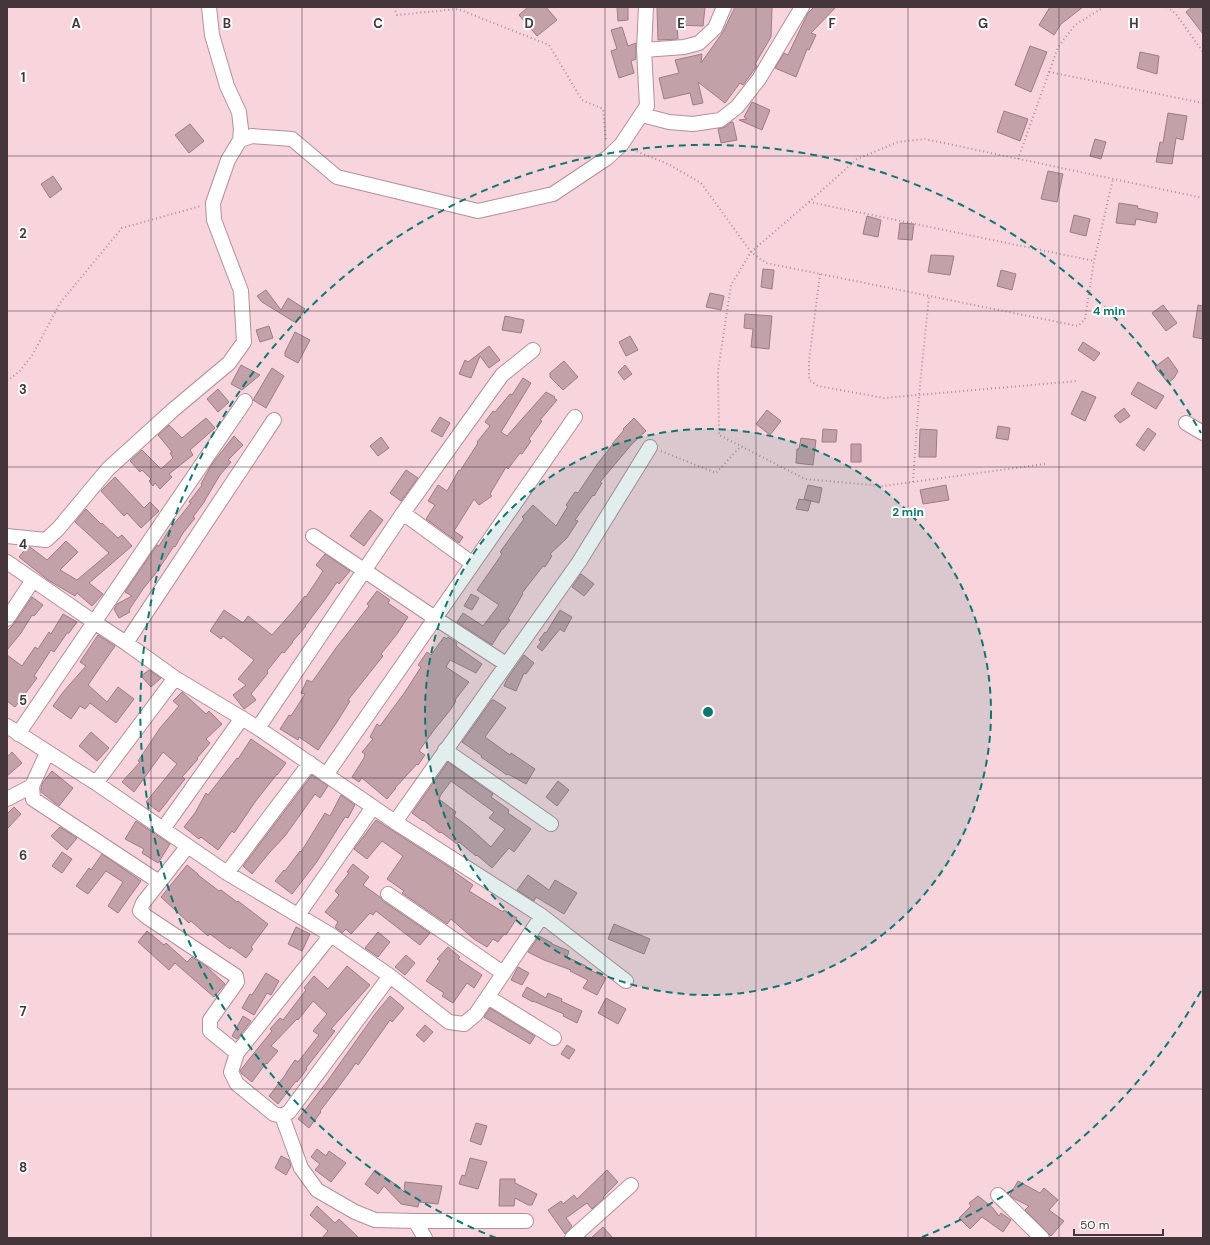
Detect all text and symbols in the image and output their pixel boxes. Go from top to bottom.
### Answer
text: A [71,15,81,32]
text: B [223,15,231,32]
text: C [373,15,383,32]
text: D [524,15,534,32]
text: E [677,15,685,32]
text: F [828,15,836,32]
text: G [978,15,988,32]
text: H [1129,15,1139,32]
text: 1 [21,69,25,86]
text: 2 [19,225,27,242]
text: 4 min [1093,303,1125,319]
text: 3 [19,381,27,398]
text: 2 min [892,504,924,520]
text: 4 [19,536,27,553]
text: 5 [19,692,27,709]
centre of rings [701,705,715,719]
text: 6 [19,847,27,864]
text: 7 [20,1003,27,1020]
text: 8 [19,1159,27,1176]
scale bar [1074,1211,1163,1237]
text: 50 m [1080,1217,1109,1233]

